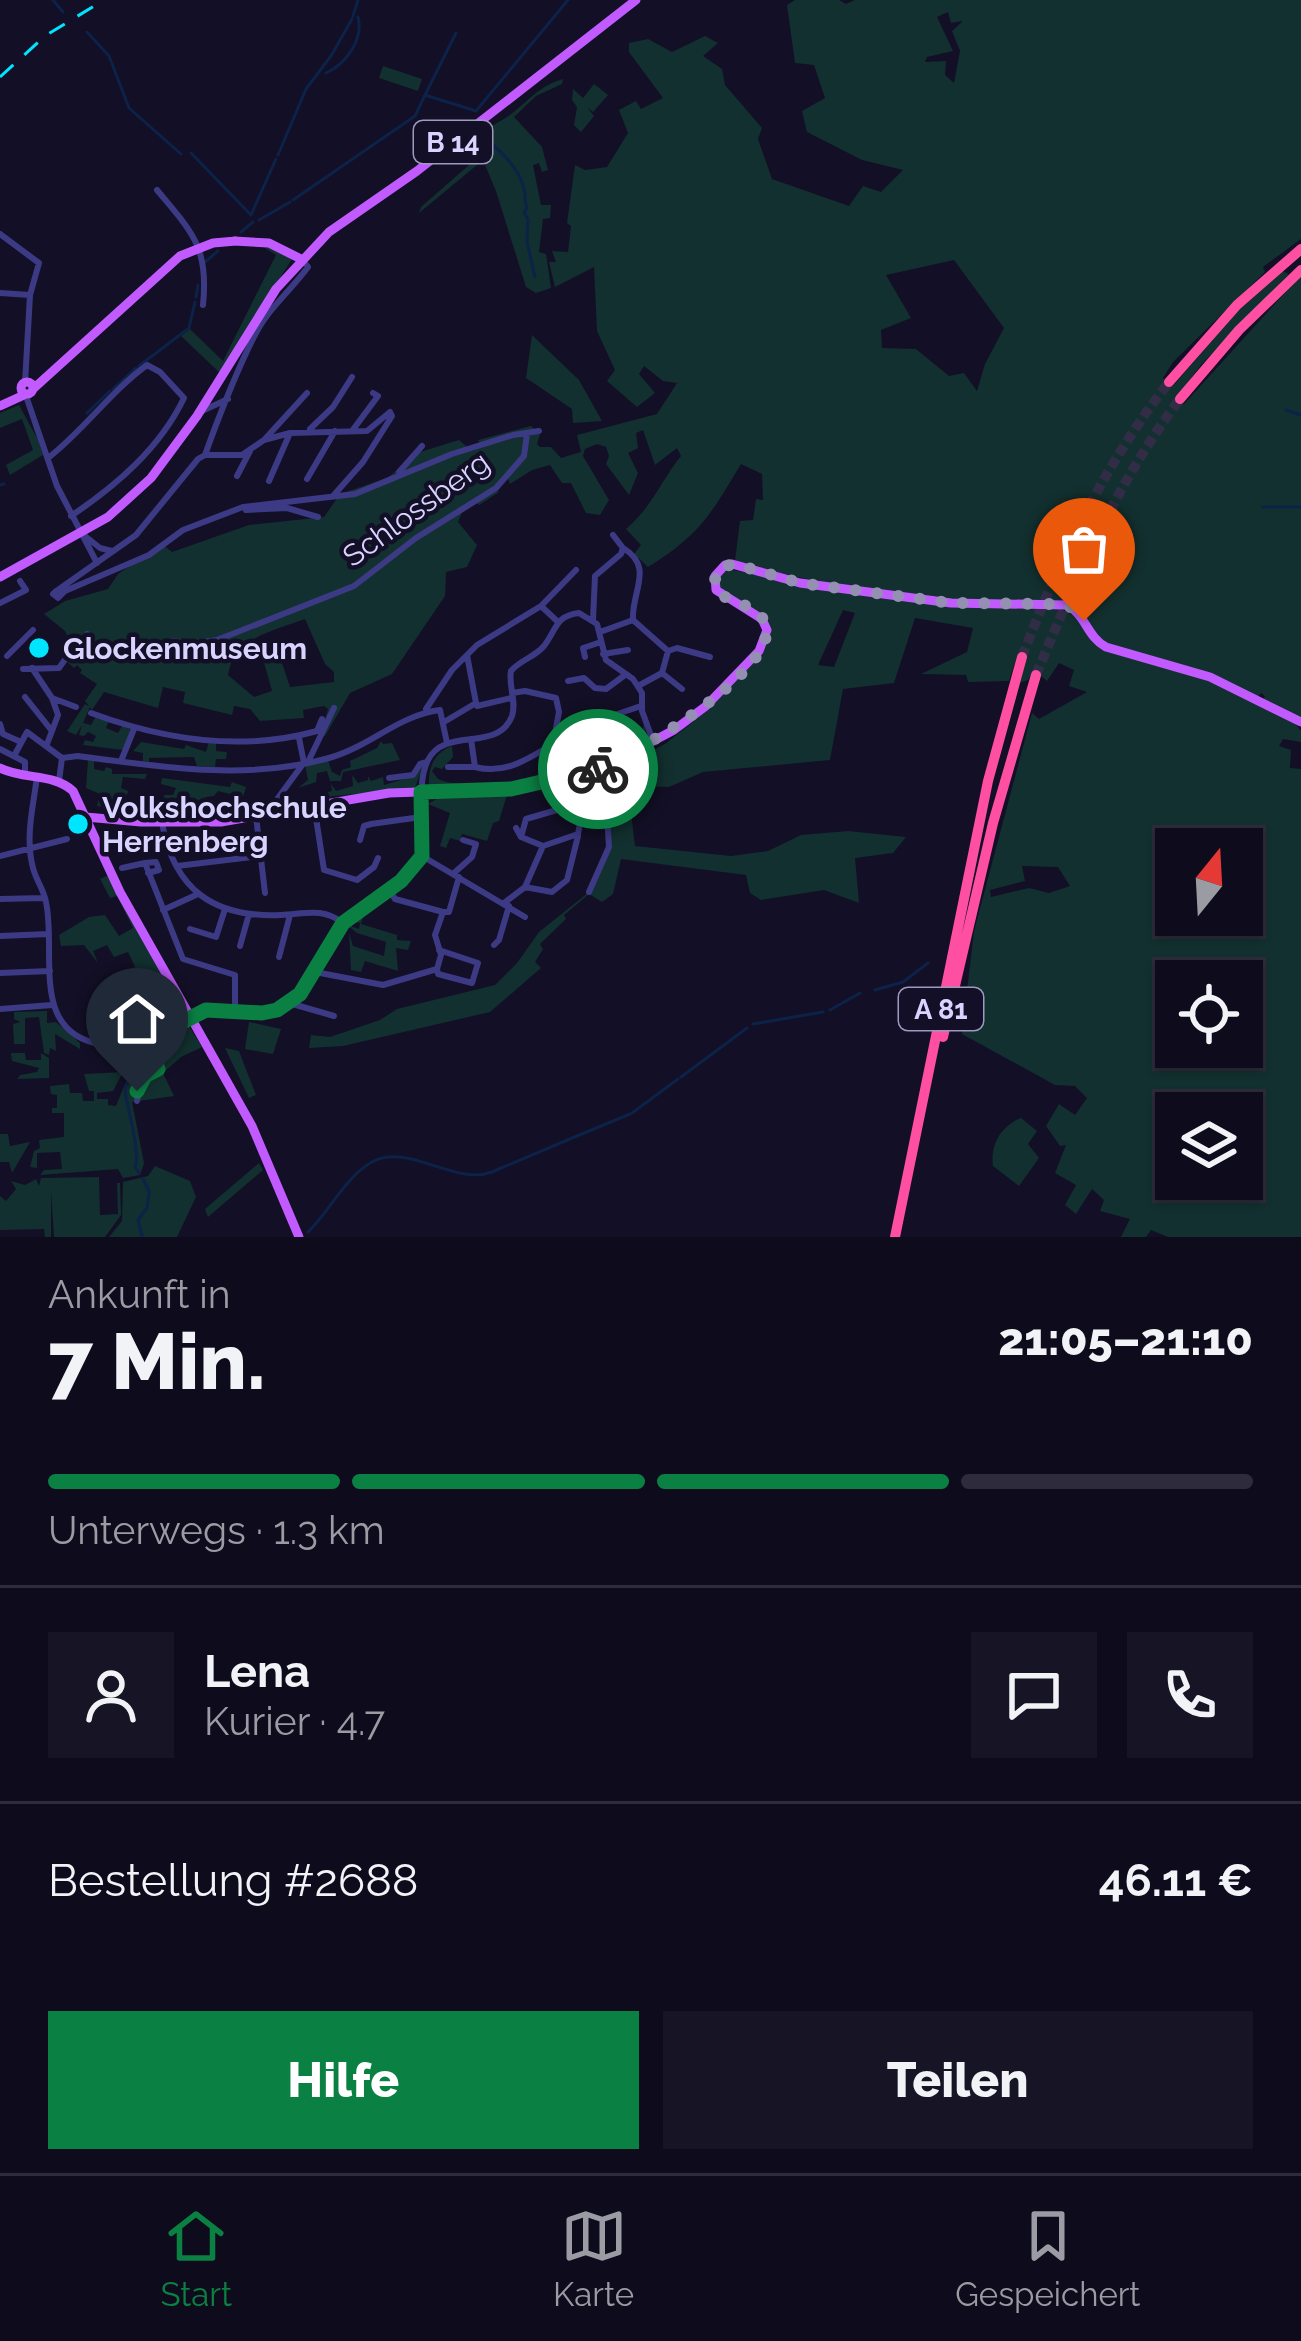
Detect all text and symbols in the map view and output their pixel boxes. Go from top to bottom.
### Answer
road number: B 14 [414,121,492,163]
street label: Schlossberg [336,444,496,574]
pin [1033,498,1135,621]
icon: bag [1051,516,1117,582]
place label: Glockenmuseum [63,631,307,666]
marker: Glockenmuseum [26,635,52,661]
courier [538,709,658,829]
icon: bike [565,736,631,802]
place label: Volkshochschule Herrenberg [102,790,347,859]
marker: Volkshochschule Herrenberg [65,811,91,837]
north arrow [1155,828,1263,936]
map controls [1155,828,1263,1200]
button: locate [1155,960,1263,1068]
pin [86,968,188,1091]
icon: home [104,986,170,1052]
road number: A 81 [899,988,983,1030]
button: layers [1155,1092,1263,1200]
text: Ankunft in [48,1271,231,1317]
text: 21:05–21:10 [998,1313,1253,1366]
text: 7 Min. [48,1316,266,1407]
text: Unterwegs · 1.3 km [48,1507,385,1553]
button: person [48,1632,174,1758]
button: chat [971,1632,1097,1758]
button: phone [1127,1632,1253,1758]
text: Lena [204,1645,310,1698]
text: Kurier · 4.7 [204,1698,385,1744]
text: Bestellung #2688 [48,1854,419,1907]
text: 46.11 € [1099,1854,1253,1907]
button: Hilfe [48,2011,639,2149]
button: Teilen [663,2011,1253,2149]
tab: Start [161,2203,232,2314]
tab: Karte [553,2203,634,2314]
tab: Gespeichert [955,2203,1140,2314]

